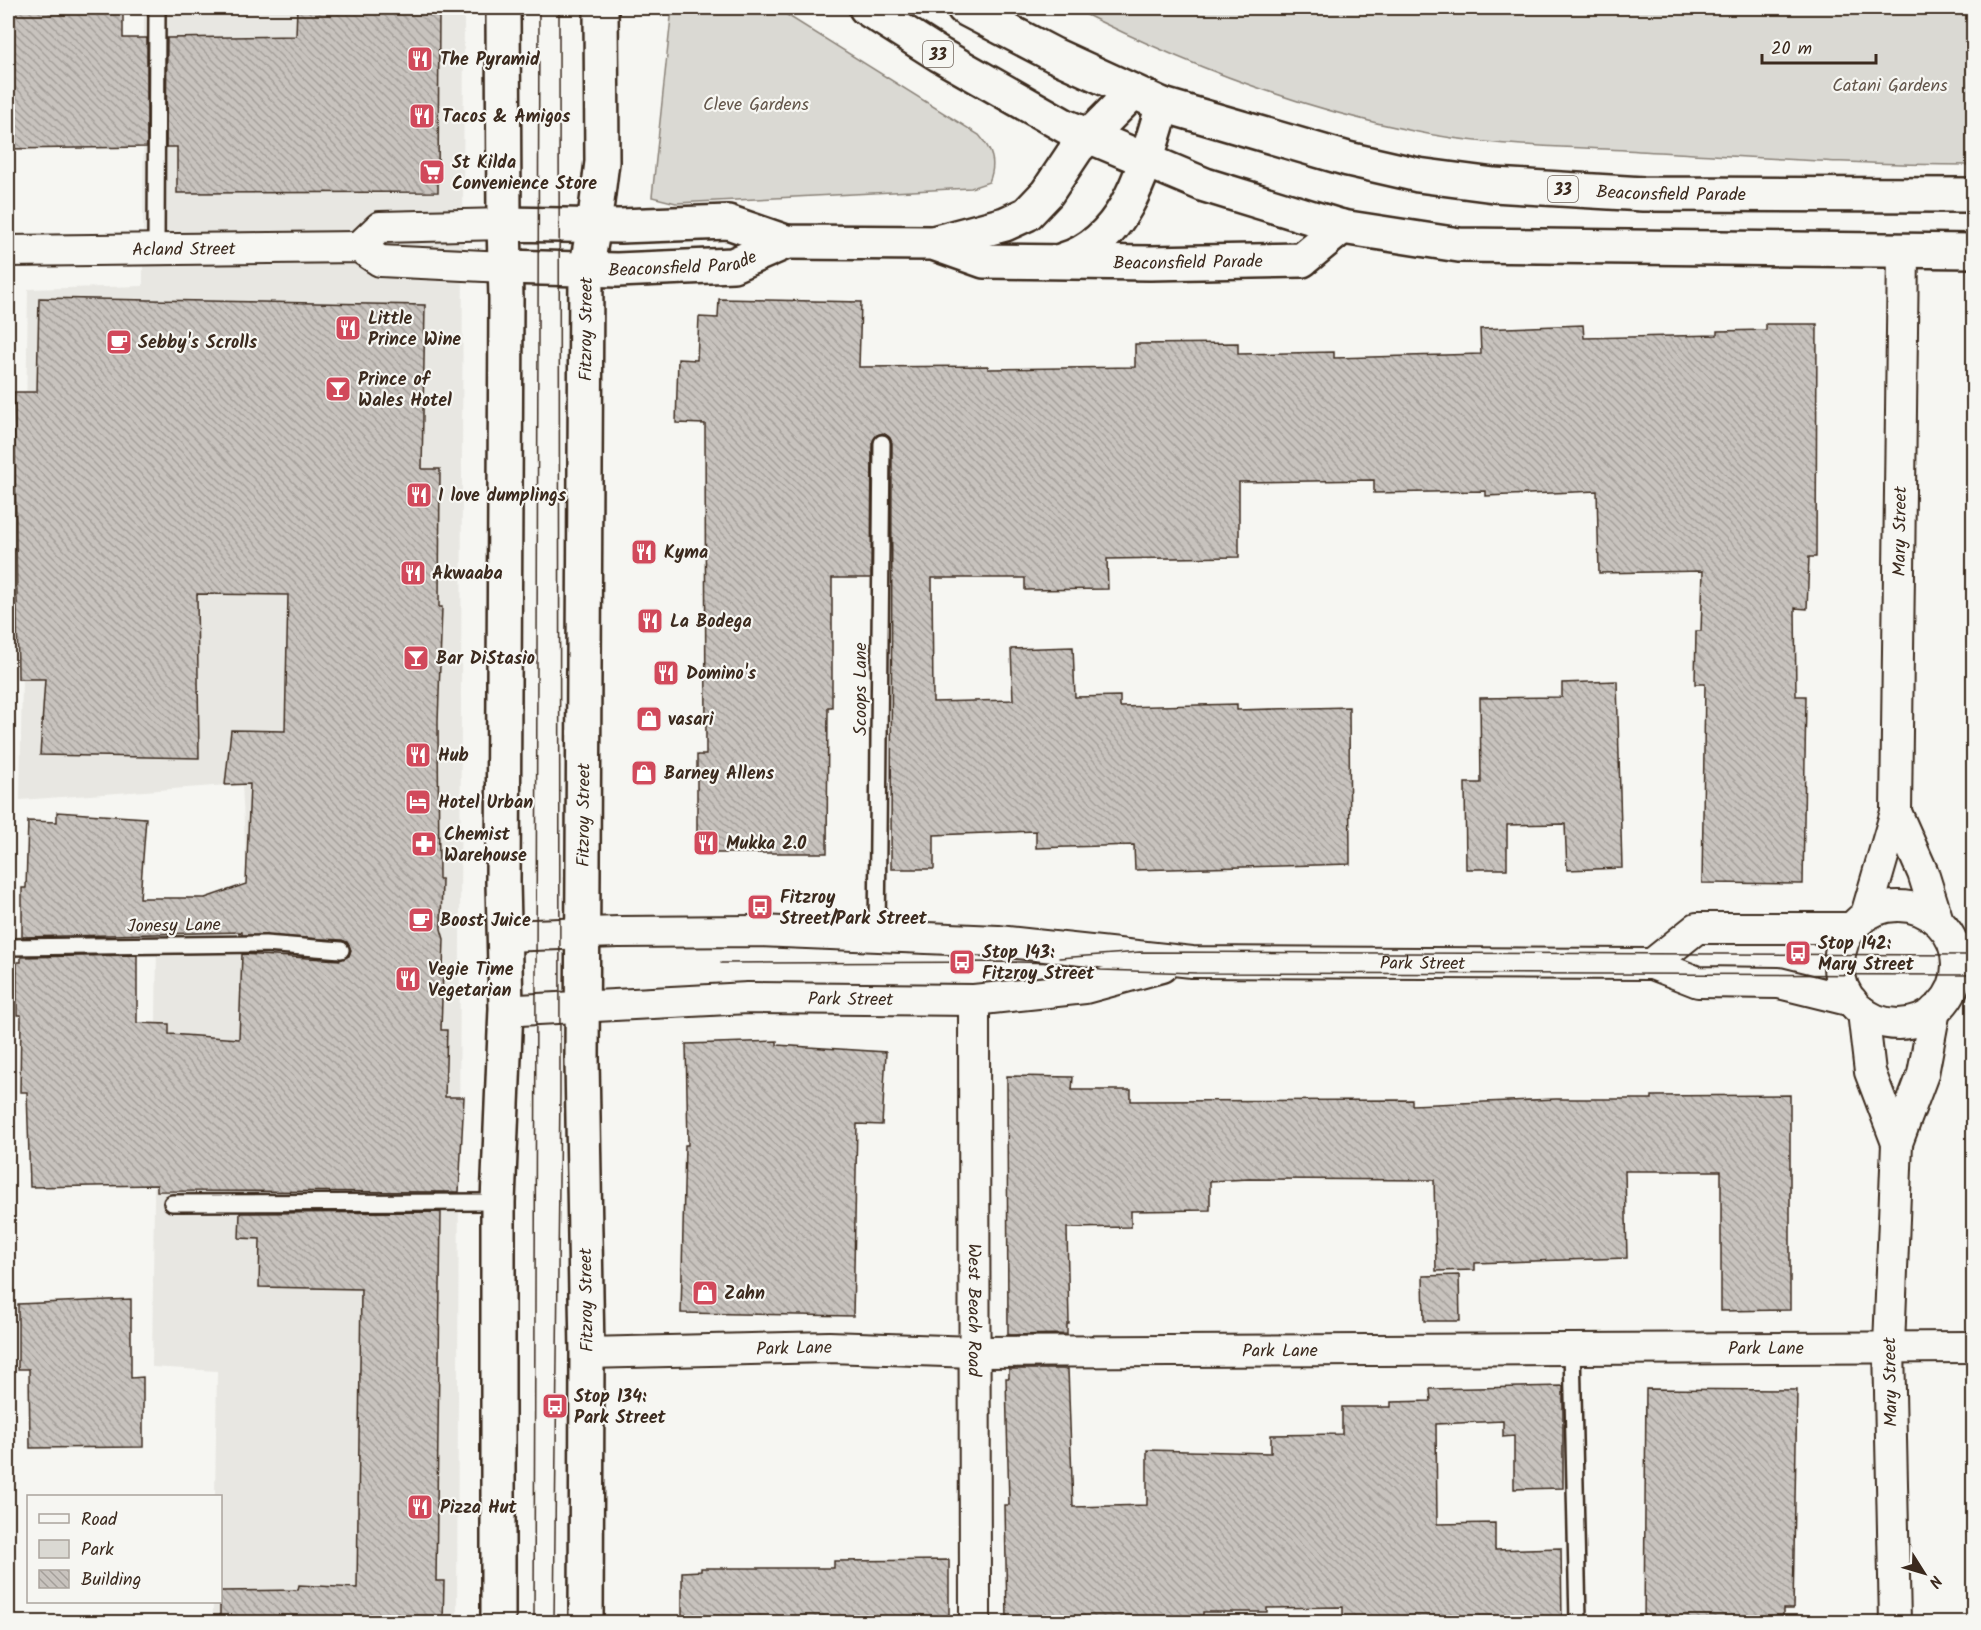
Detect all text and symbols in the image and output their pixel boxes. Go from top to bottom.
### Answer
scale bar [1762,27,1876,65]
text: 20 m [1771,35,1812,64]
road number: 33 [923,41,953,67]
restaurant icon: The Pyramid [405,44,435,74]
place label: The Pyramid [440,46,540,75]
park label: Catani Gardens [1832,72,1948,101]
park label: Cleve Gardens [703,91,809,120]
restaurant icon: Tacos & Amigos [407,101,437,131]
place label: Tacos & Amigos [442,103,571,132]
place label: St Kilda Convenience Store [452,149,597,199]
supermarket icon: St Kilda Convenience Store [417,157,447,187]
road number: 33 [1548,176,1578,202]
street label: Beaconsfield Parade [1595,178,1746,210]
street label: Acland Street [132,235,237,266]
street label: Beaconsfield Parade [608,243,762,286]
street label: Beaconsfield Parade [1113,248,1263,279]
street label: Fitzroy Street [572,276,602,381]
place label: Little Prince Wine [368,305,461,355]
restaurant icon: Little Prince Wine [333,313,363,343]
cafe icon: Sebby's Scrolls [104,327,134,357]
place label: Sebby's Scrolls [138,329,258,358]
place label: Prince of Wales Hotel [358,366,452,416]
bar icon: Prince of Wales Hotel [323,374,353,404]
restaurant icon: I love dumplings [404,480,434,510]
place label: I love dumplings [438,482,567,511]
street label: Mary Street [1886,485,1916,576]
restaurant icon: Kyma [629,537,659,567]
place label: Kyma [664,539,708,568]
restaurant icon: Akwaaba [398,558,428,588]
place label: Akwaaba [432,560,503,589]
restaurant icon: La Bodega [635,606,665,636]
place label: La Bodega [670,608,752,637]
street label: Scoops Lane [847,642,876,736]
bar icon: Bar DiStasio [401,643,431,673]
place label: Bar DiStasio [436,645,535,674]
restaurant icon: Domino's [651,658,681,688]
place label: Domino's [686,660,757,689]
shop icon: vasari [634,704,664,734]
place label: vasari [668,706,714,735]
restaurant icon: Hub [403,740,433,770]
place label: Hub [438,742,469,771]
shop icon: Barney Allens [629,758,659,788]
place label: Barney Allens [664,760,775,789]
street label: Fitzroy Street [570,762,600,867]
hotel icon: Hotel Urban [403,787,433,817]
place label: Hotel Urban [438,789,533,818]
place label: Chemist Warehouse [444,821,527,871]
restaurant icon: Mukka 2.0 [691,828,721,858]
pharmacy icon: Chemist Warehouse [409,829,439,859]
place label: Mukka 2.0 [726,830,807,859]
place label: Fitzroy Street/Park Street [780,884,928,934]
bus stop icon: Fitzroy Street/Park Street [745,892,775,922]
cafe icon: Boost Juice [406,905,436,935]
place label: Boost Juice [440,907,531,936]
street label: Jonesy Lane [127,911,221,942]
place label: Stop 142: Mary Street [1818,930,1915,980]
bus stop icon: Stop 142: Mary Street [1783,938,1813,968]
place label: Stop 143: Fitzroy Street [982,939,1095,989]
bus stop icon: Stop 143: Fitzroy Street [947,947,977,977]
street label: Park Street [1380,950,1466,979]
place label: Vegie Time Vegetarian [428,956,514,1006]
restaurant icon: Vegie Time Vegetarian [393,964,423,994]
street label: Park Street [808,986,894,1015]
street label: West Beach Road [958,1243,988,1378]
street label: Fitzroy Street [572,1247,603,1352]
shop icon: Zahn [690,1278,720,1308]
place label: Zahn [724,1280,765,1309]
street label: Park Lane [756,1334,832,1365]
street label: Park Lane [1728,1335,1804,1364]
street label: Mary Street [1876,1336,1907,1427]
street label: Park Lane [1242,1337,1318,1367]
place label: Stop 134: Park Street [574,1383,667,1433]
bus stop icon: Stop 134: Park Street [540,1391,570,1421]
restaurant icon: Pizza Hut [405,1492,435,1522]
place label: Pizza Hut [440,1494,517,1523]
legend [27,1495,222,1603]
text: Road [81,1506,118,1535]
text: Park [81,1536,114,1565]
north arrow [1894,1543,1954,1603]
text: Building [81,1566,141,1595]
text: N [1922,1570,1948,1593]

